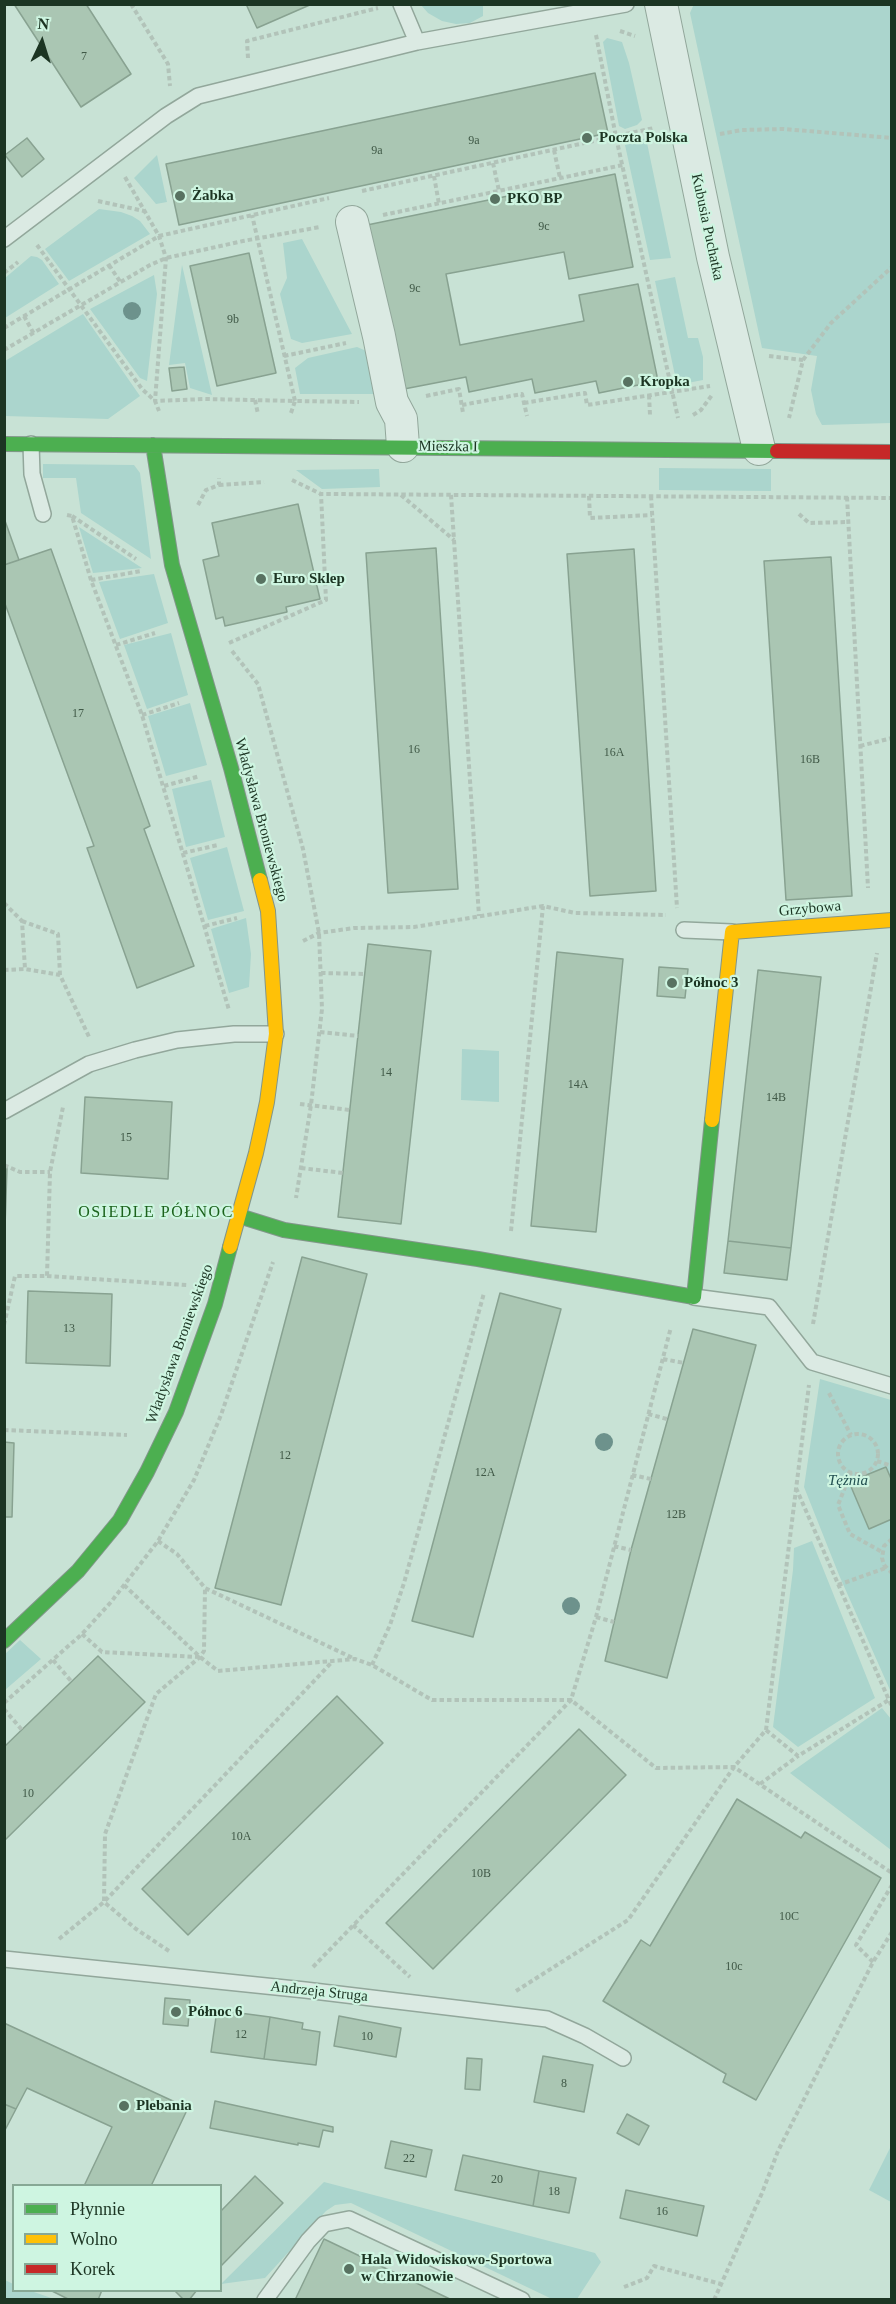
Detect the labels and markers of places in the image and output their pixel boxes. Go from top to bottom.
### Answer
place label: Poczta Polska [599,129,688,147]
marker: Poczta Polska [580,131,594,145]
place label: Żabka [192,187,234,205]
marker: Żabka [173,189,187,203]
place label: PKO BP [507,190,562,208]
marker: PKO BP [488,192,502,206]
place label: Kropka [640,373,690,391]
marker: Kropka [621,375,635,389]
place label: Euro Sklep [273,570,345,588]
marker: Euro Sklep [254,572,268,586]
place label: Północ 3 [684,974,739,992]
marker: Północ 3 [665,976,679,990]
place label: Północ 6 [188,2003,243,2021]
marker: Północ 6 [169,2005,183,2019]
place label: Plebania [136,2097,192,2115]
marker: Plebania [117,2099,131,2113]
place label: Hala Widowiskowo-Sportowa w Chrzanowie [361,2251,552,2286]
marker: Hala Widowiskowo-Sportowa w Chrzanowie [342,2262,356,2276]

